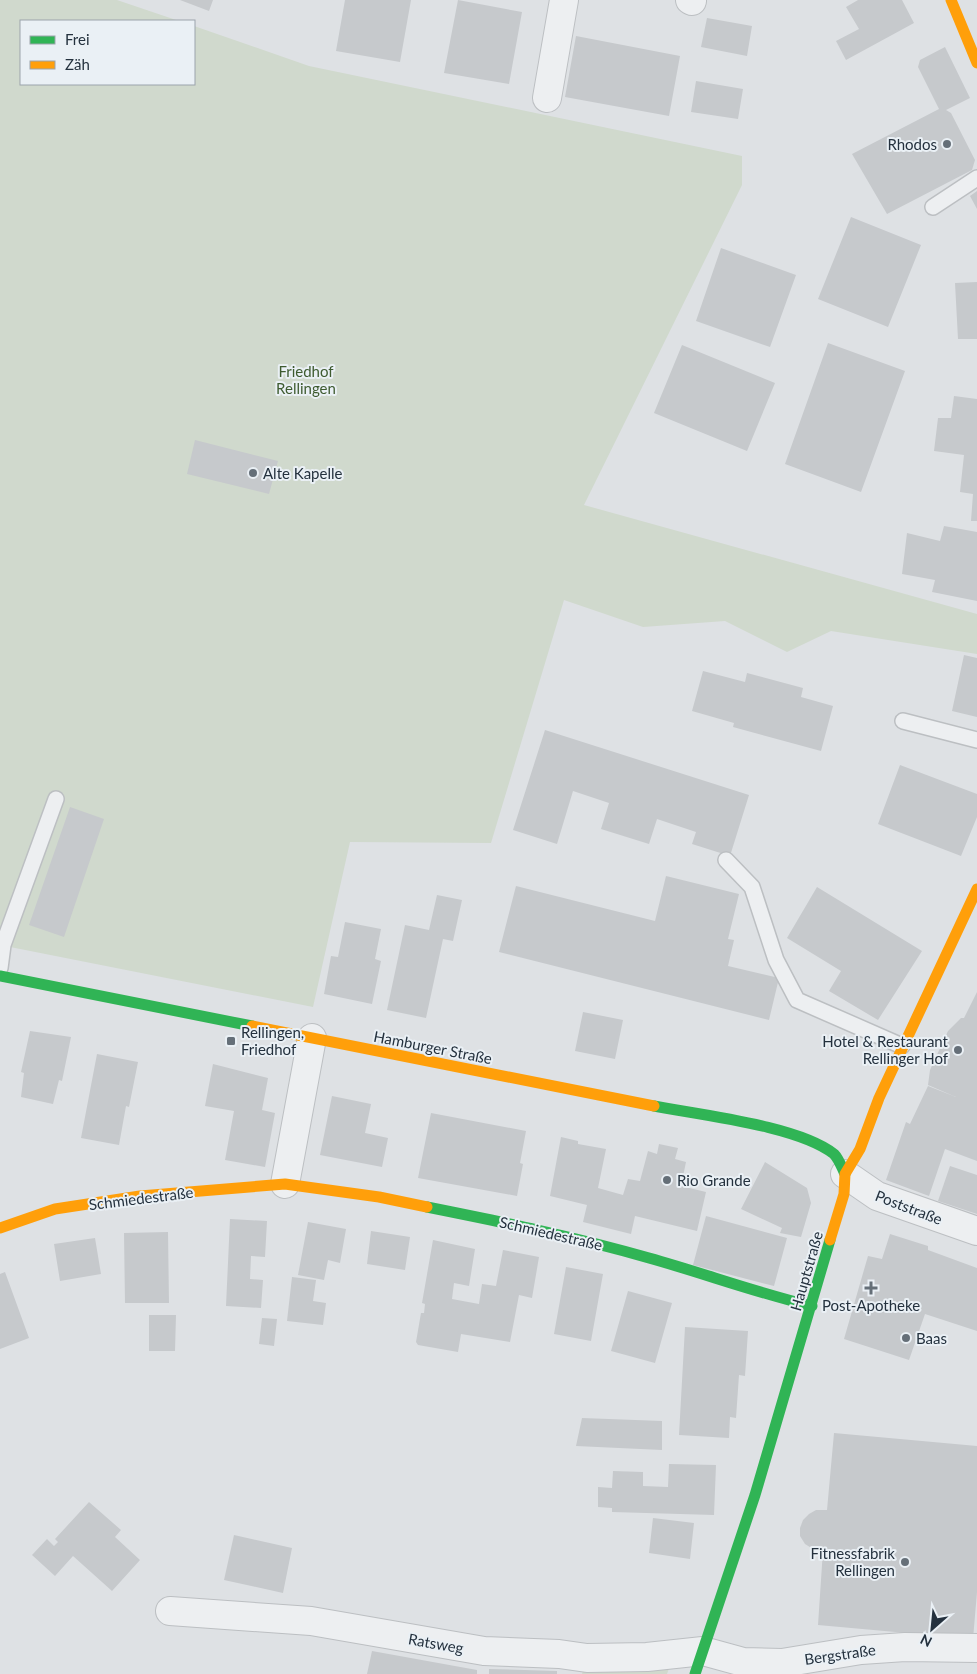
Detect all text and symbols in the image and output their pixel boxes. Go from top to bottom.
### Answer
legend [20,20,195,85]
text: Frei [65,30,90,48]
text: Zäh [65,55,90,73]
place label: Rhodos [887,135,937,153]
marker: Rhodos [941,138,953,150]
park label: Friedhof Rellingen [276,362,336,397]
place label: Alte Kapelle [263,464,343,482]
marker: Alte Kapelle [247,467,259,479]
place label: Rellingen, Friedhof [241,1023,304,1058]
street label: Hamburger Straße [372,1027,494,1067]
place label: Hotel & Restaurant Rellinger Hof [822,1032,949,1067]
marker: Rellingen, Friedhof [225,1035,237,1047]
marker: Hotel & Restaurant Rellinger Hof [952,1044,964,1056]
place label: Rio Grande [677,1171,751,1189]
marker: Rio Grande [661,1174,673,1186]
street label: Schmiedestraße [88,1183,194,1213]
street label: Poststraße [873,1186,945,1228]
street label: Schmiedestraße [498,1212,604,1254]
street label: Hauptstraße [786,1229,826,1313]
marker: Post-Apotheke [865,1282,877,1294]
place label: Post-Apotheke [822,1296,920,1314]
place label: Baas [916,1329,947,1347]
marker: Baas [900,1332,912,1344]
place label: Fitnessfabrik Rellingen [811,1544,895,1579]
marker: Fitnessfabrik Rellingen [899,1556,911,1568]
north arrow [907,1604,957,1654]
street label: Ratsweg [407,1629,465,1657]
text: N [917,1631,935,1651]
street label: Bergstraße [803,1640,877,1668]

